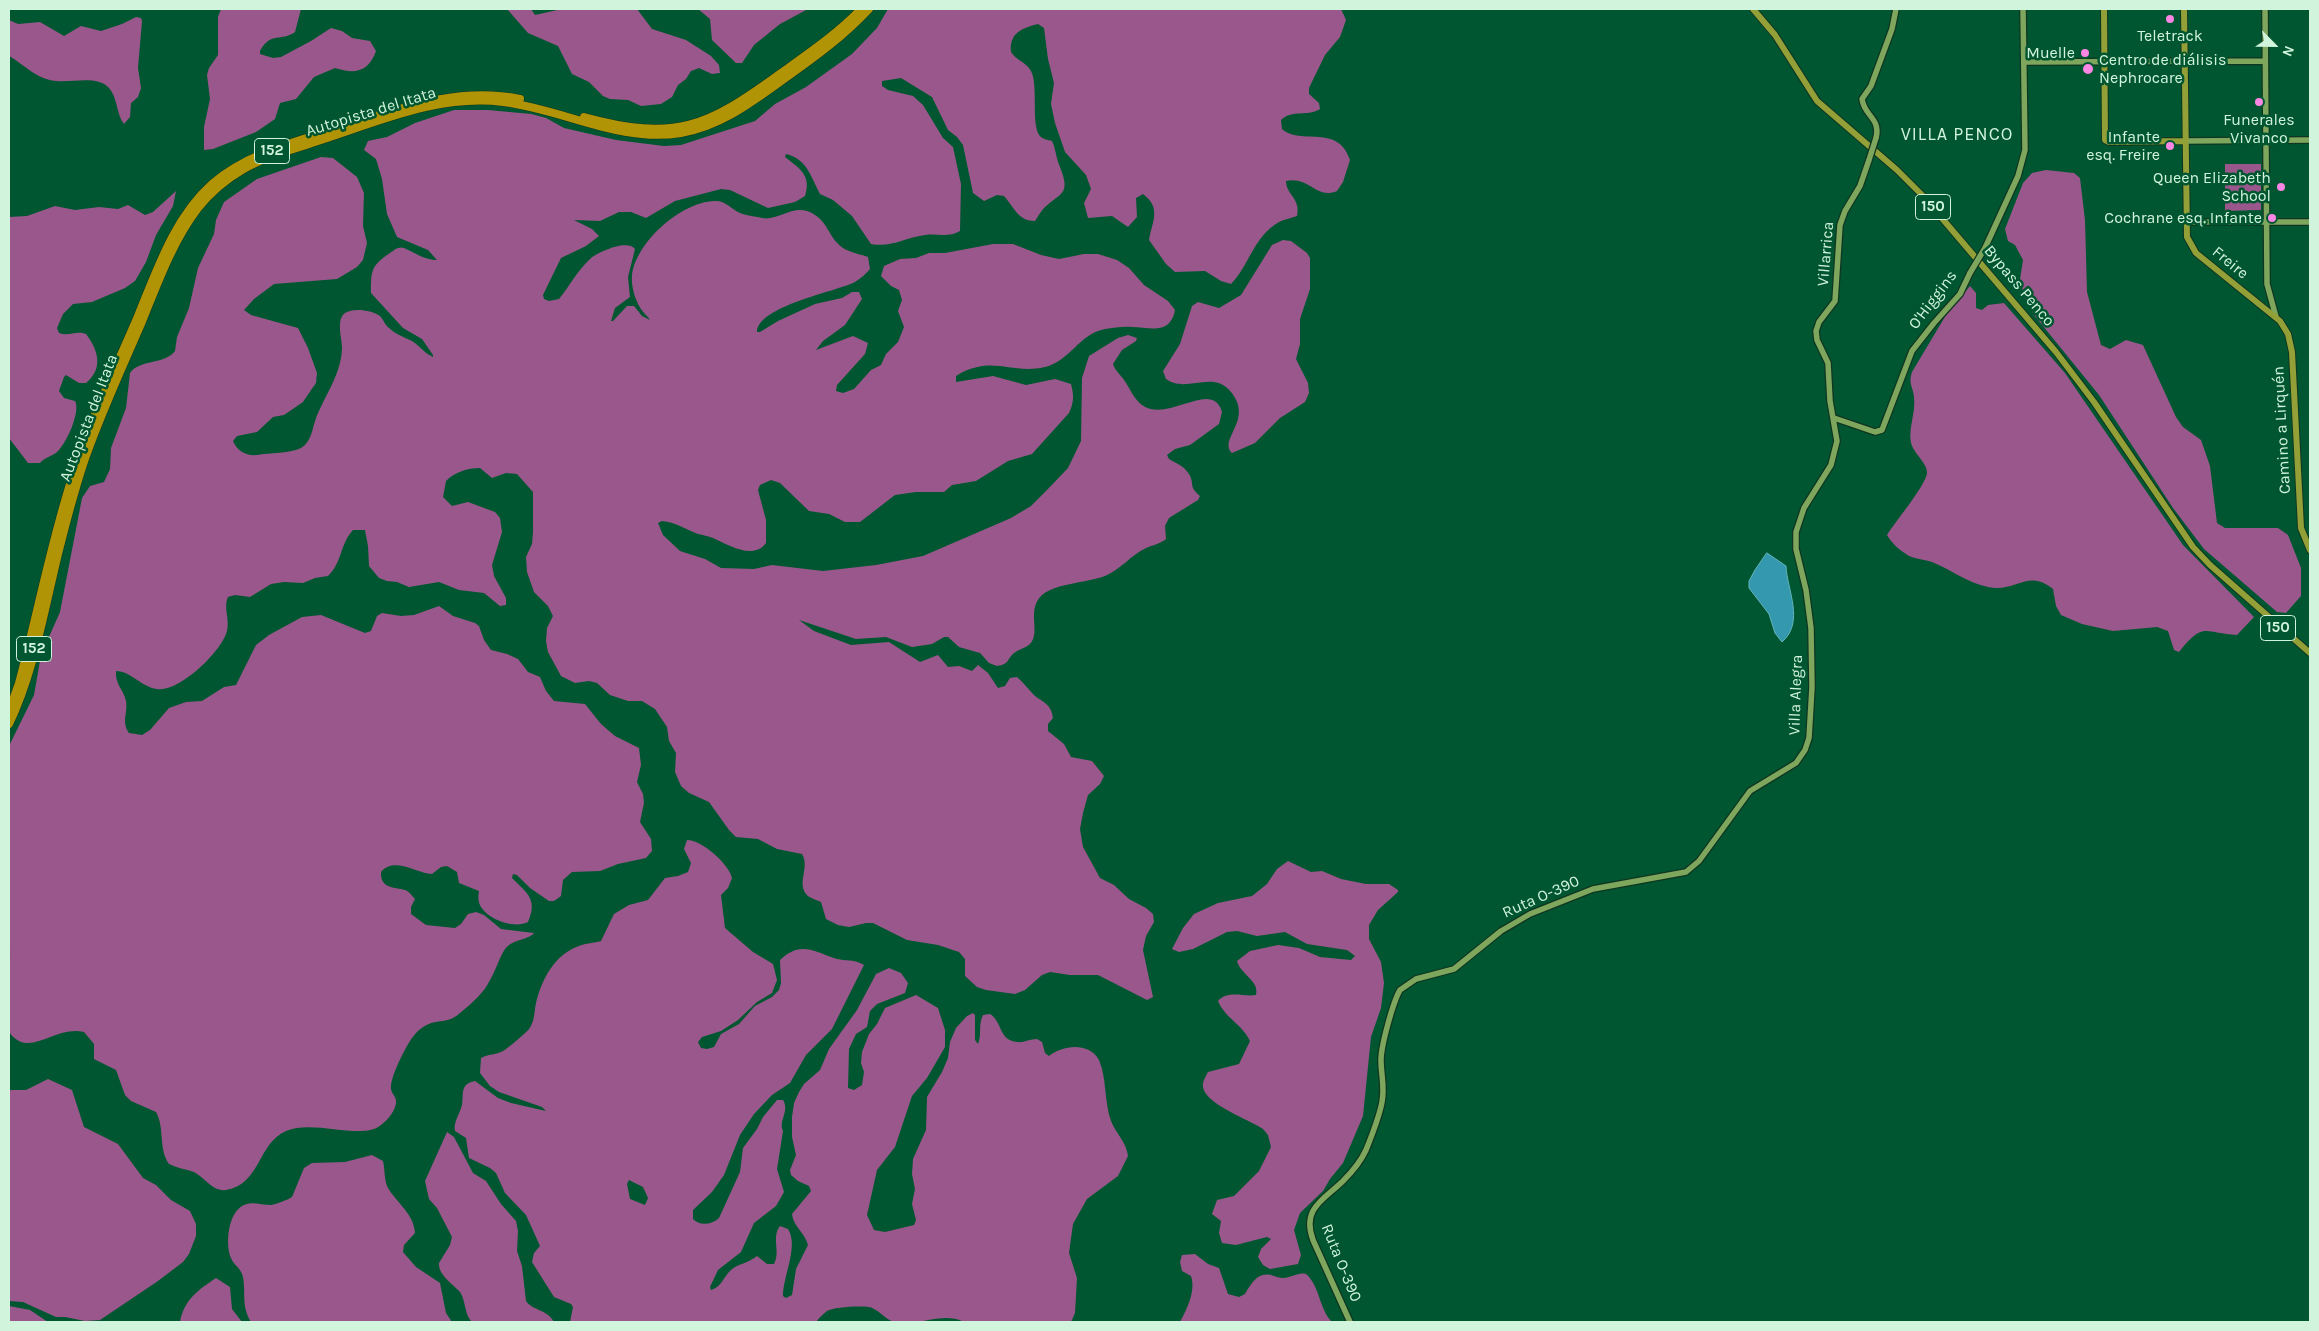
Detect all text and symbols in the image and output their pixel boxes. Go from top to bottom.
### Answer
marker: Teletrack [2164,13,2176,25]
north arrow [2249,20,2299,70]
place label: Teletrack [2137,26,2203,46]
place label: Muelle [2026,43,2075,63]
text: N [2278,43,2298,59]
marker: Muelle [2079,47,2091,59]
place label: Centro de diálisis Nephrocare [2099,50,2226,88]
marker: Centro de diálisis Nephrocare [2081,62,2095,76]
street label: Autopista del Itata [304,83,438,141]
marker: Funerales Vivanco [2253,96,2265,108]
place label: Funerales Vivanco [2223,110,2295,148]
district label: VILLA PENCO [1899,124,2015,146]
place label: Infante esq. Freire [2086,127,2160,165]
road number: 152 [254,138,290,164]
marker: Infante esq. Freire [2164,140,2176,152]
place label: Queen Elizabeth School [2153,168,2271,206]
marker: Queen Elizabeth School [2275,181,2287,193]
road number: 150 [1916,194,1950,220]
place label: Cochrane esq. Infante [2104,208,2262,228]
marker: Cochrane esq. Infante [2266,212,2278,224]
street label: Villarrica [1814,221,1838,287]
street label: Bypass Penco [1980,242,2058,330]
street label: Freire [2208,243,2252,283]
street label: O'Higgins [1905,267,1961,333]
street label: Autopista del Itata [56,352,122,484]
street label: Camino a Lirquén [2269,366,2295,494]
road number: 150 [2260,616,2296,640]
road number: 152 [16,636,52,662]
street label: Villa Alegra [1785,654,1807,736]
street label: Ruta O-390 [1500,872,1582,922]
street label: Ruta O-390 [1317,1221,1365,1305]

